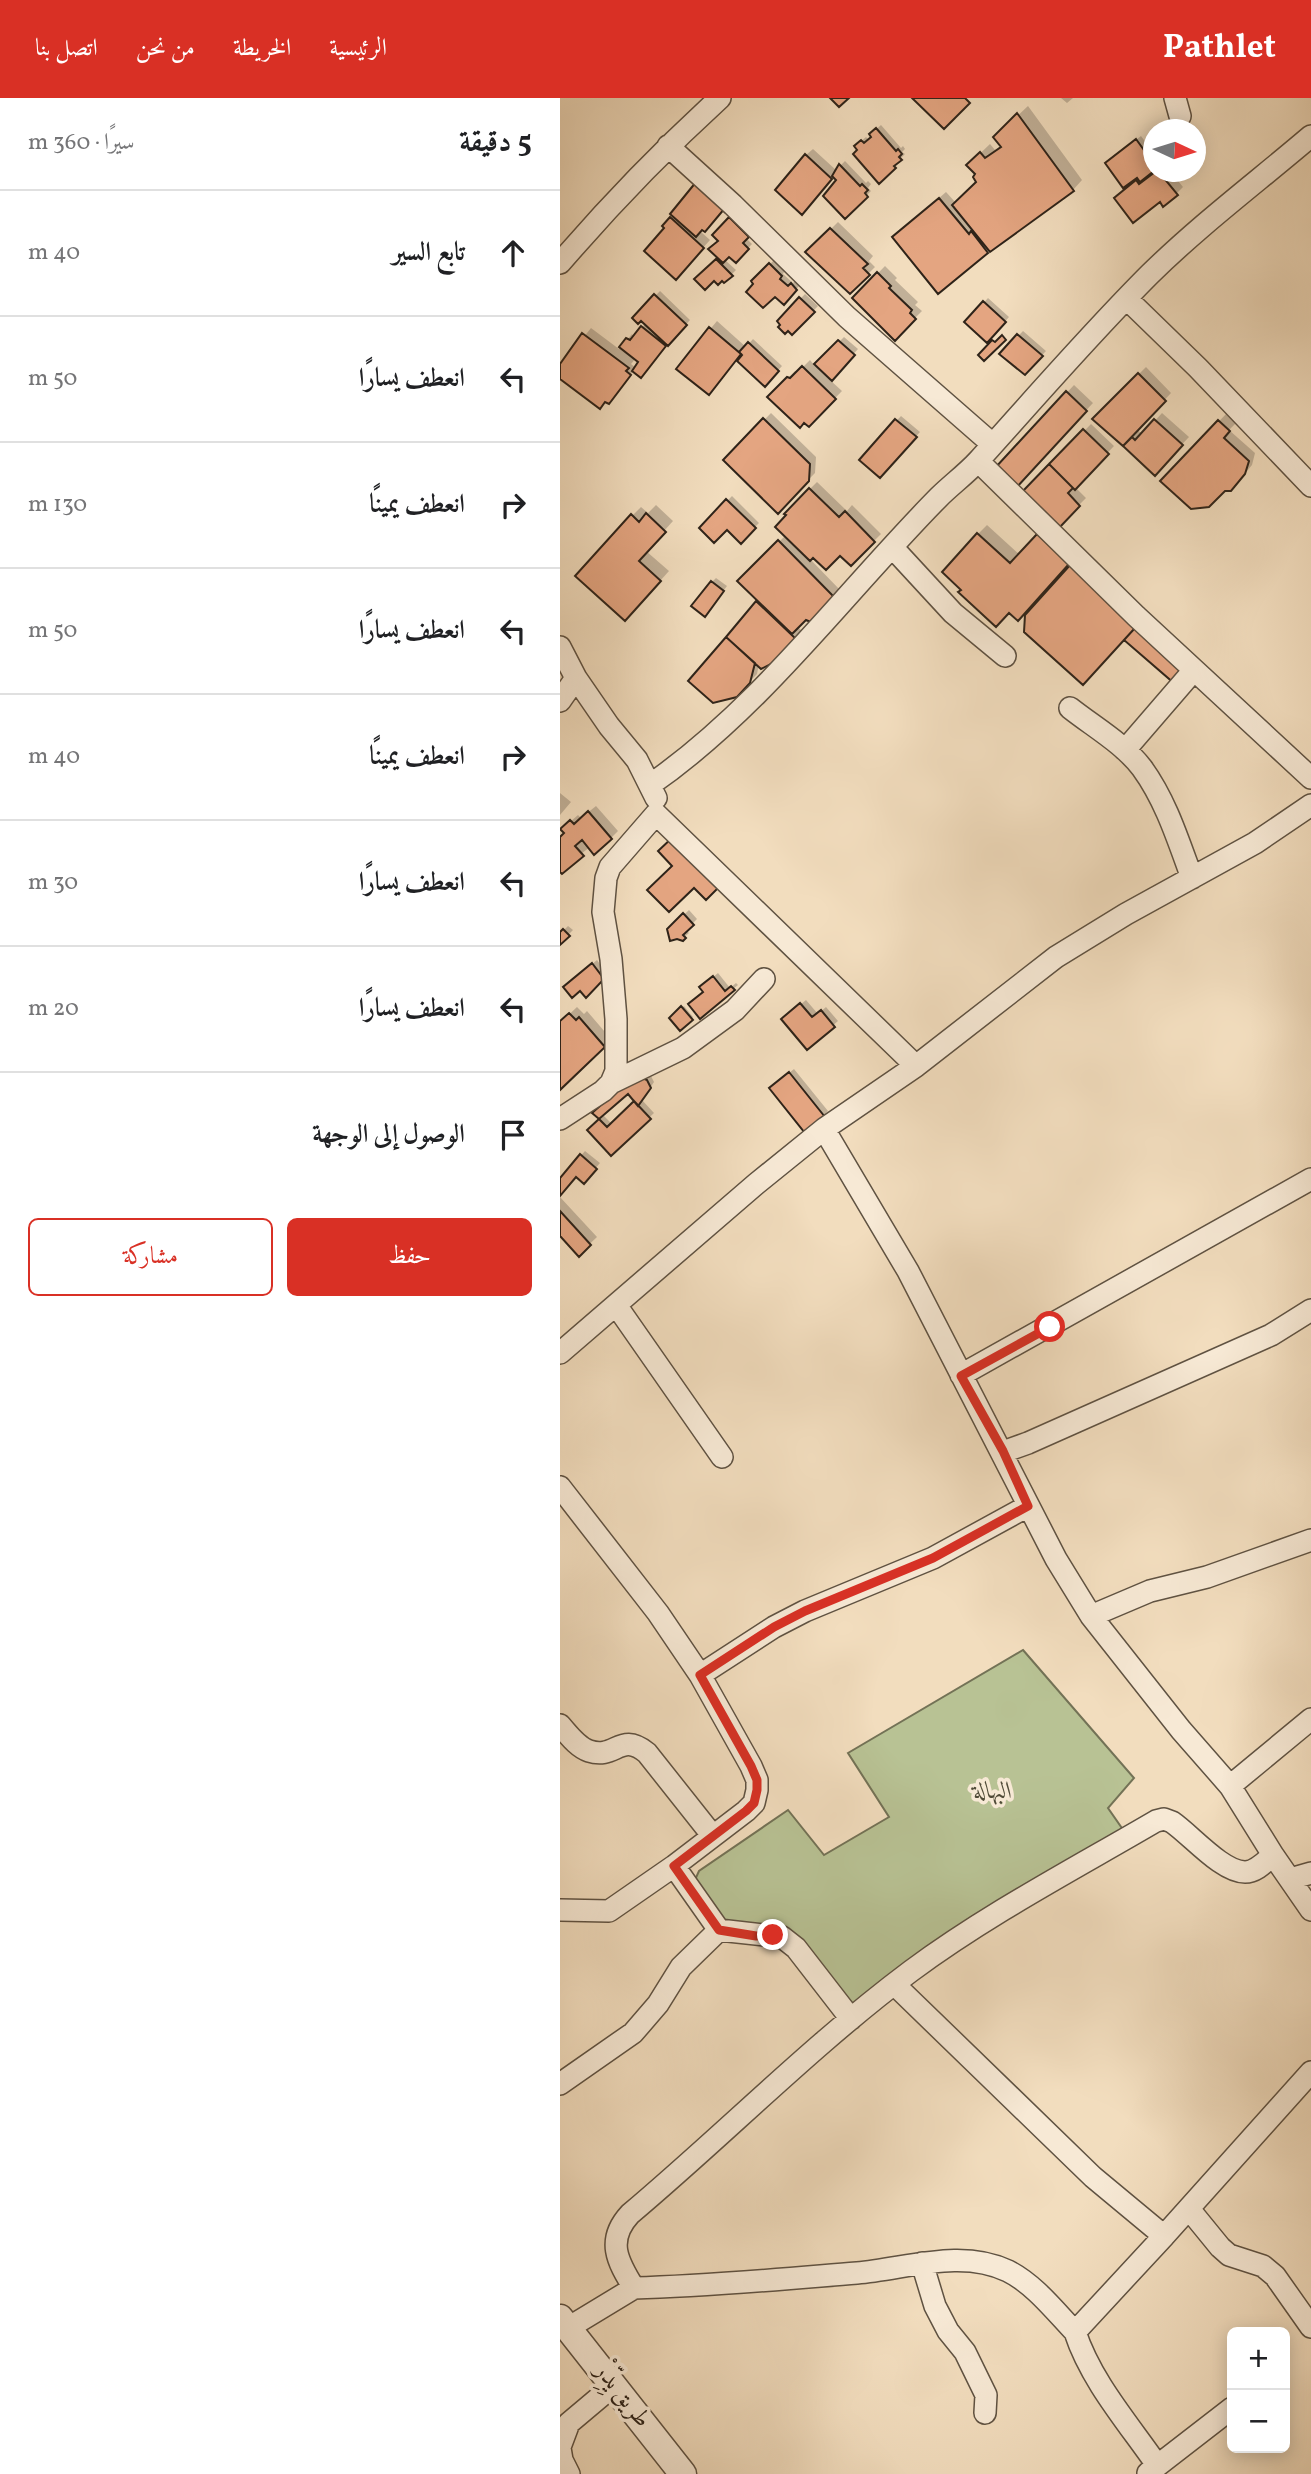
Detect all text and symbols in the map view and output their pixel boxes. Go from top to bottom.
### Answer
text: Pathlet [1163,26,1276,72]
text: اتصل بنا [35,32,98,66]
text: من نحن [136,32,195,66]
text: الخريطة [233,32,291,66]
text: الرئيسية [329,32,387,66]
north arrow [1143,119,1206,182]
text: 5 دقيقة [459,122,532,164]
text: سيرًا · 360 m [28,127,135,159]
icon: ahead [494,234,532,272]
text: تابع السير [392,235,465,271]
text: 40 m [28,237,80,269]
icon: left [494,360,532,398]
text: انعطف يسارًا [359,361,465,397]
text: 50 m [28,363,77,395]
icon: right [494,486,532,524]
text: انعطف يمينًا [369,487,465,523]
text: 130 m [28,489,87,521]
icon: left [494,612,532,650]
text: انعطف يسارًا [359,613,465,649]
text: 50 m [28,615,77,647]
icon: right [494,738,532,776]
text: انعطف يمينًا [369,739,465,775]
text: 40 m [28,741,80,773]
icon: left [494,864,532,902]
text: انعطف يسارًا [359,865,465,901]
text: 30 m [28,867,78,899]
icon: left [494,990,532,1028]
text: انعطف يسارًا [359,991,465,1027]
text: 20 m [28,993,79,1025]
icon: arrive [494,1116,532,1154]
text: الوصول إلى الوجهة [312,1117,465,1153]
button: مشاركة [28,1218,273,1296]
button: حفظ [287,1218,532,1296]
route start [1034,1311,1065,1342]
park label: البهالة [971,1775,1012,1809]
route end [757,1919,788,1950]
map controls [1227,2327,1290,2453]
button: + [1227,2327,1290,2390]
street label: طريق يِدِّرْ [584,2353,661,2436]
button: − [1227,2390,1290,2453]

